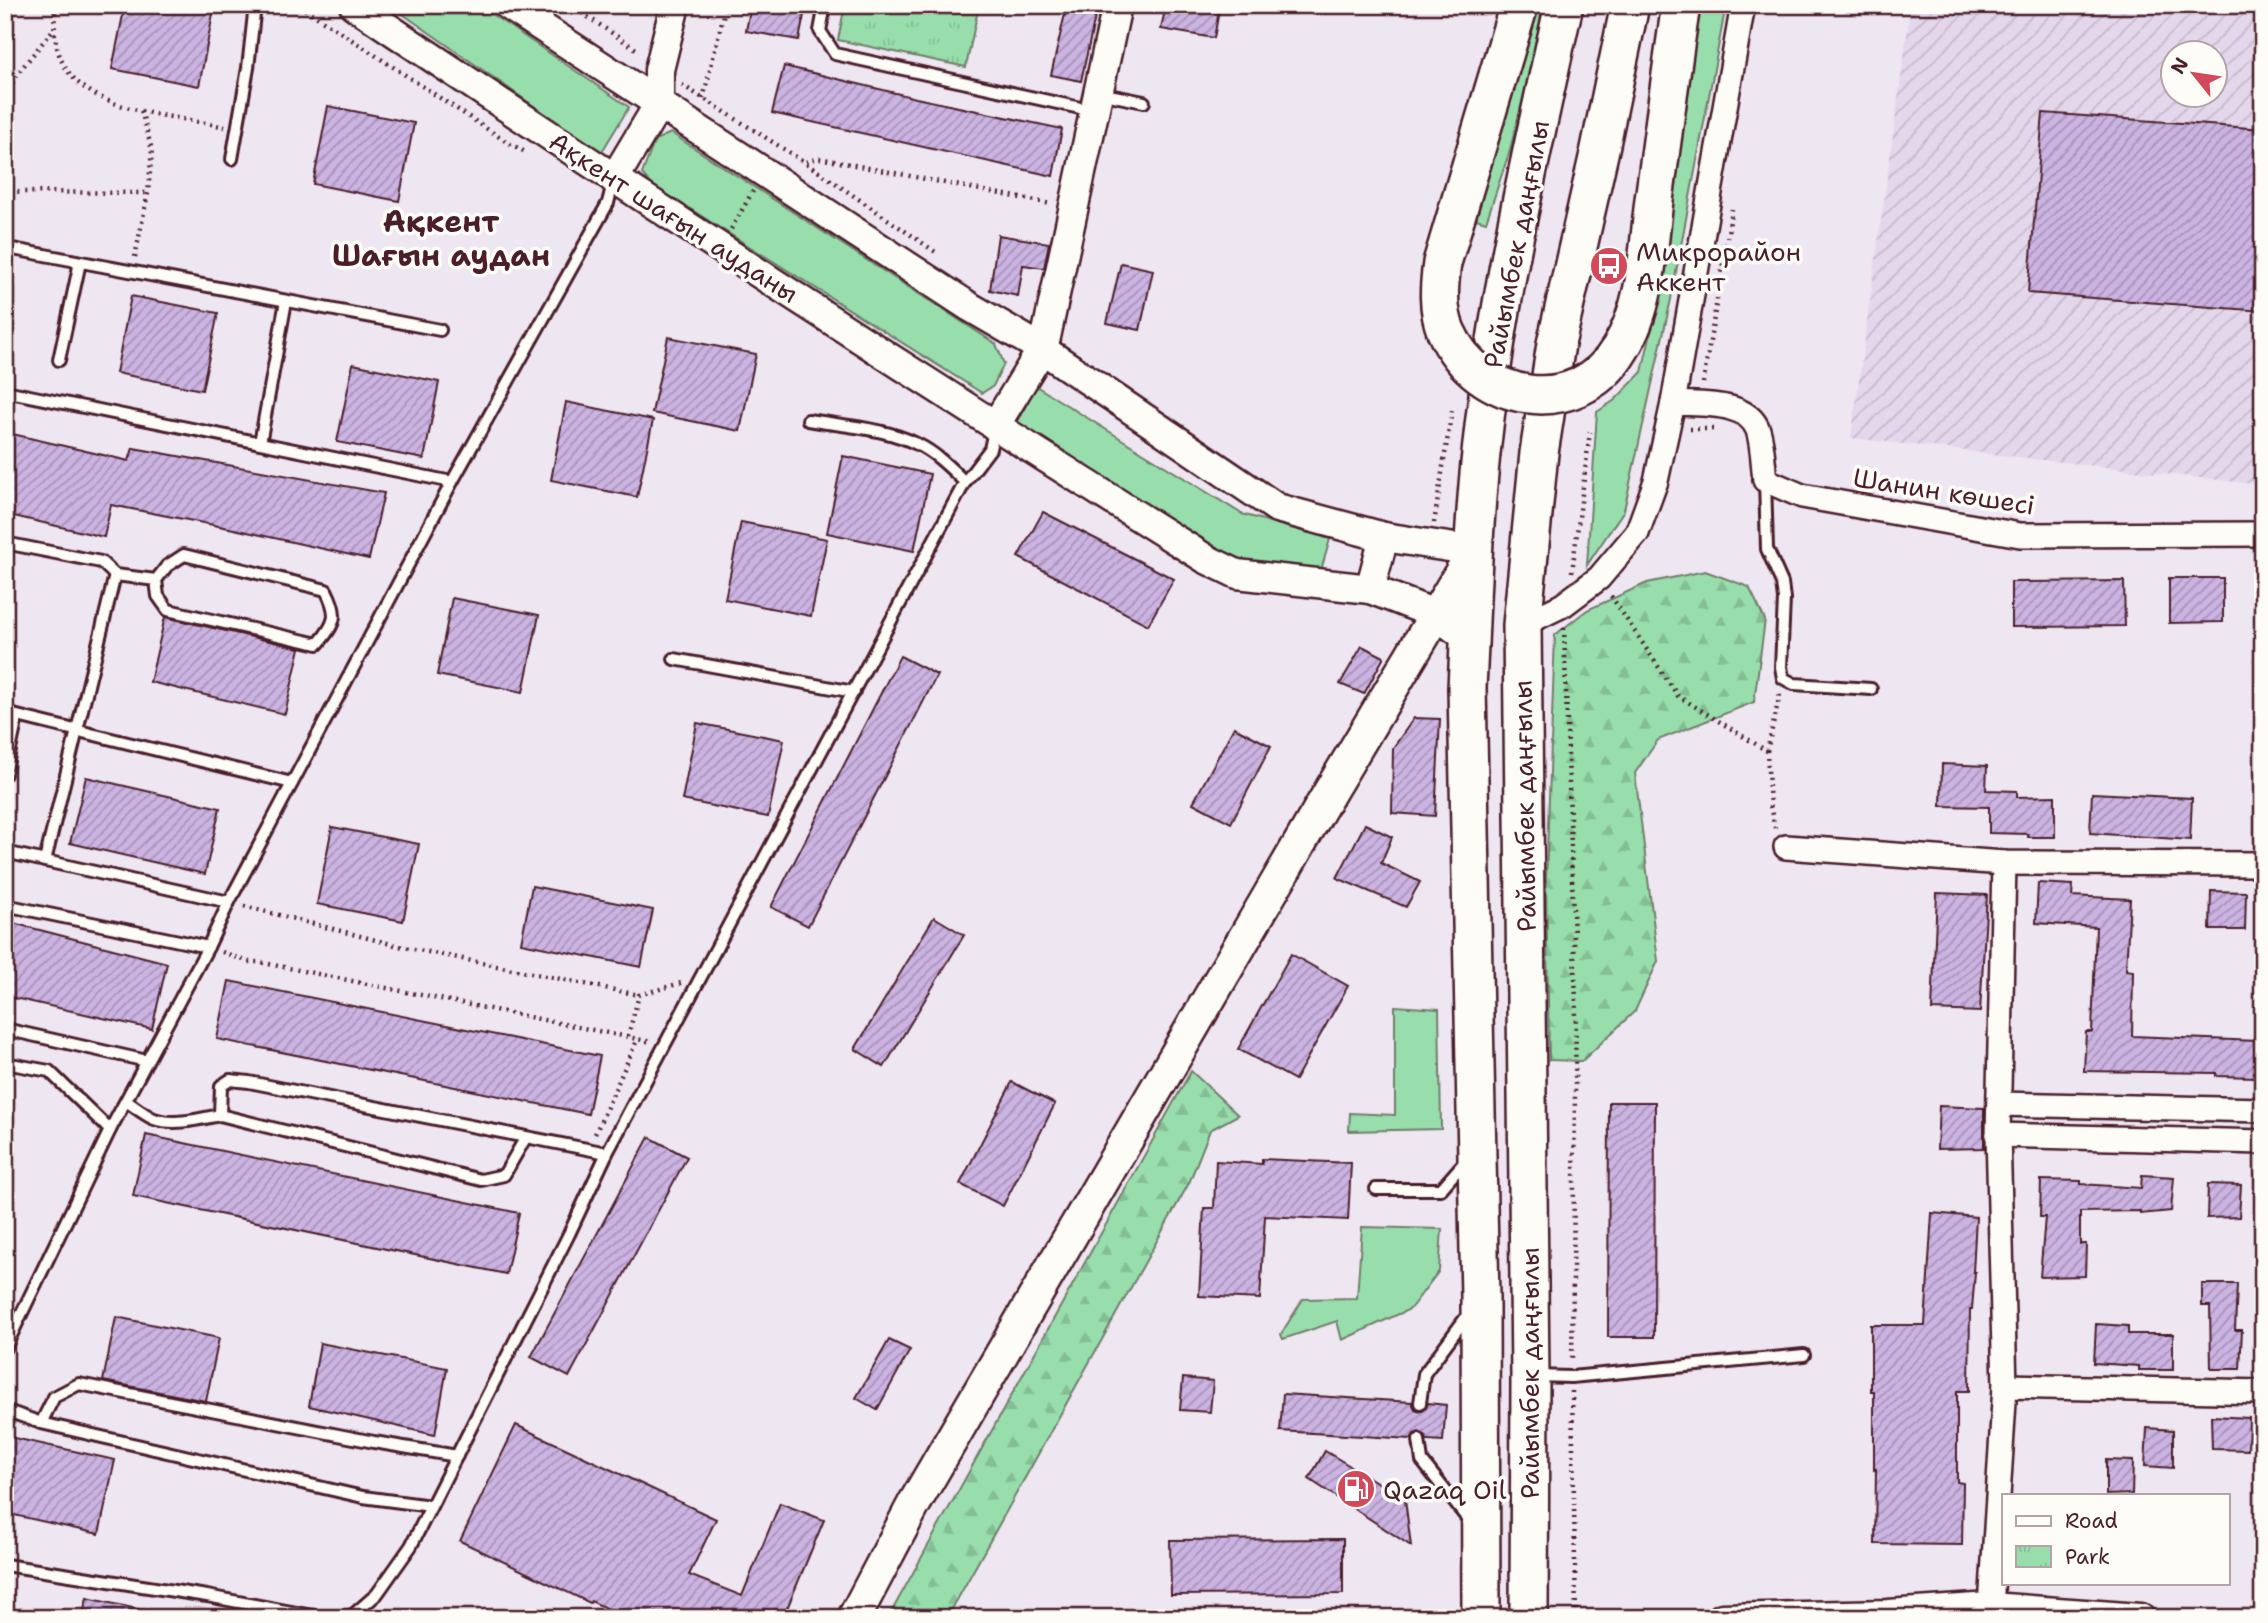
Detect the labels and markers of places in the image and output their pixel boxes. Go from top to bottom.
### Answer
place label: Микрорайон Аккент [1636,234,1801,299]
bus stop icon: Микрорайон Аккент [1588,245,1630,287]
fuel station icon: Qazaq Oil [1335,1468,1377,1510]
place label: Qazaq Oil [1383,1472,1507,1507]

